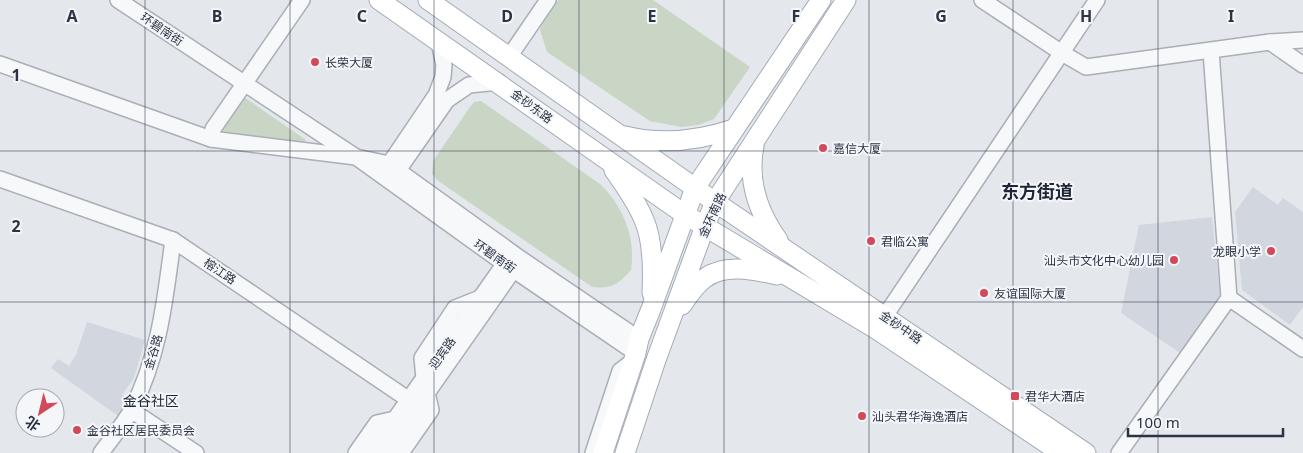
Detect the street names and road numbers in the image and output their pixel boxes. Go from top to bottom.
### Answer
street label: 环碧南街 [137,9,187,49]
street label: 金砂东路 [508,85,556,127]
street label: 金环南路 [694,190,730,240]
street label: 环碧南街 [470,235,520,277]
street label: 榕江路 [200,254,240,288]
street label: 金砂中路 [876,307,926,347]
street label: 金谷路 [140,332,166,372]
street label: 迎宾路 [425,333,459,373]

